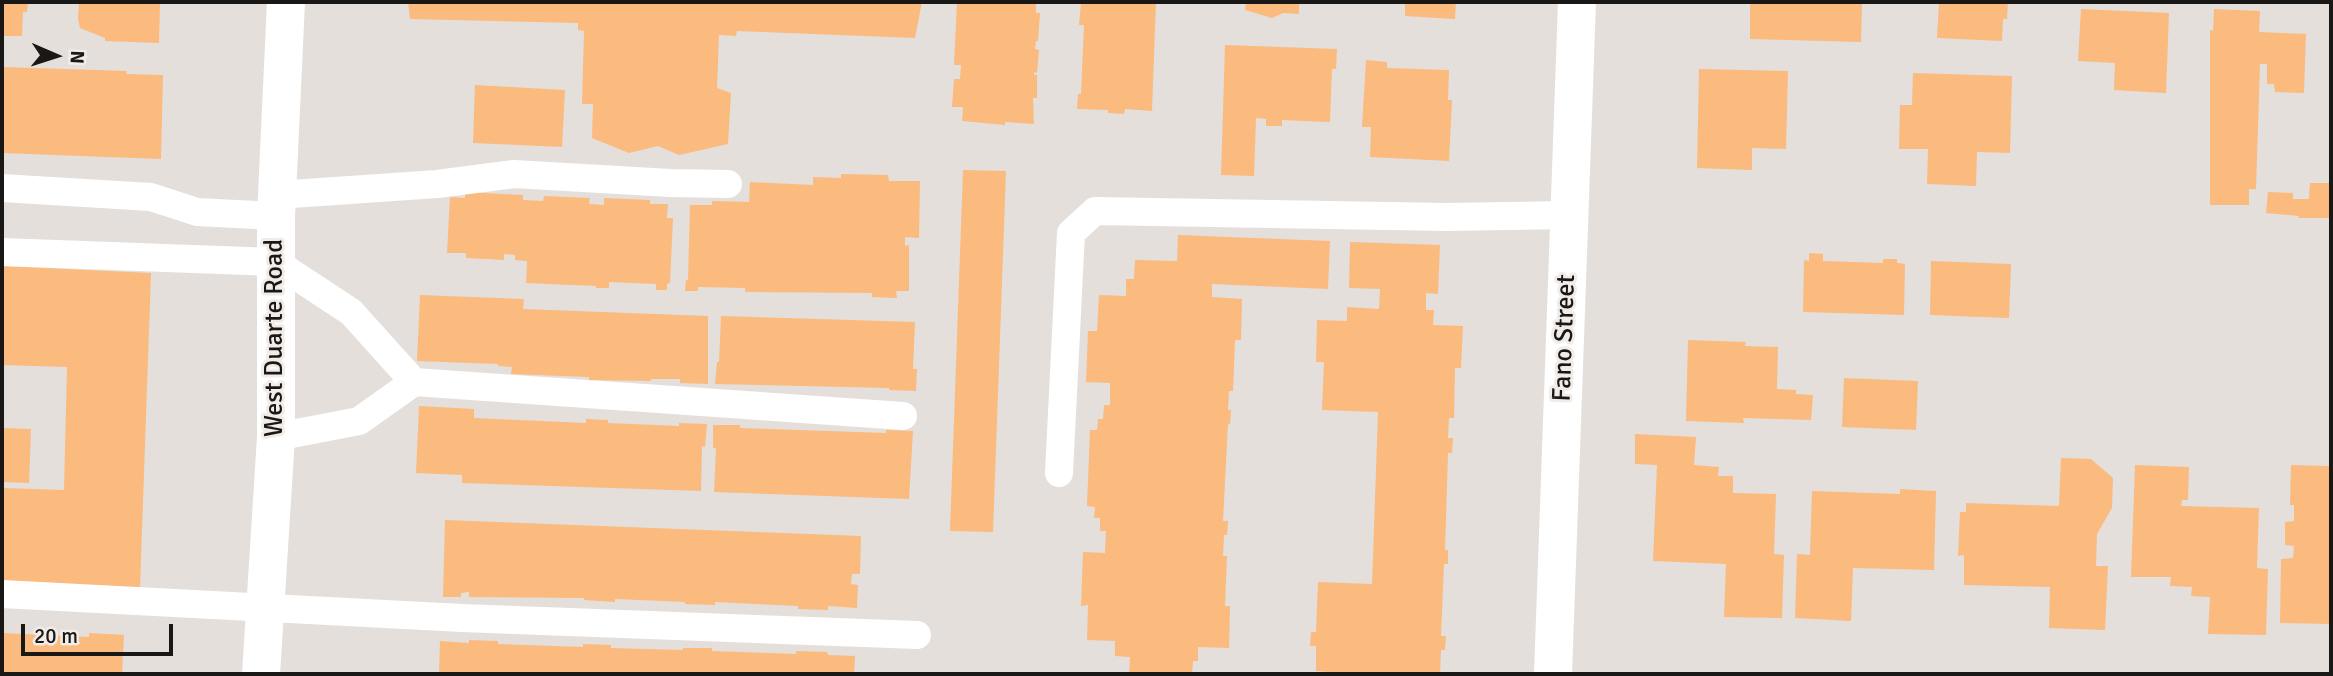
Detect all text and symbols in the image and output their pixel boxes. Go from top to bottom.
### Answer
north arrow [21,21,91,91]
text: N [65,50,89,64]
street label: West Duarte Road [259,239,291,437]
street label: Fano Street [1547,274,1583,402]
scale bar [24,610,177,654]
text: 20 m [34,623,78,649]

